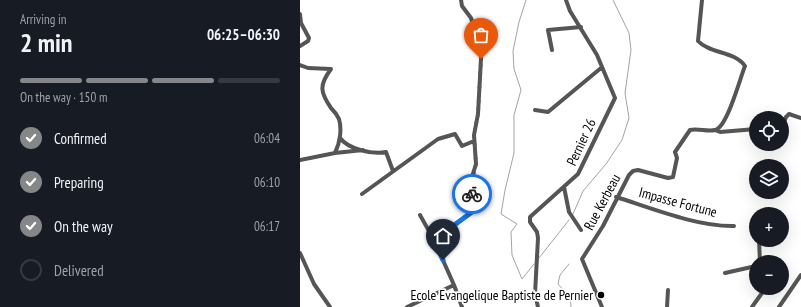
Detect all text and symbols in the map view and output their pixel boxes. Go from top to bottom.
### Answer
text: Arriving in [20,11,67,28]
pin [464,18,498,59]
icon: bag [470,24,492,46]
text: 06:25–06:30 [207,25,280,44]
text: 2 min [20,26,73,59]
text: On the way · 150 m [20,89,107,106]
map controls [749,111,789,295]
button: locate [749,111,789,151]
street label: Pernier 26 [562,116,600,168]
icon: check [20,127,42,149]
text: Confirmed [54,129,107,148]
text: 06:04 [254,130,280,147]
button: layers [749,159,789,199]
icon: check [20,171,42,193]
street label: Rue Kerbeau [580,171,624,233]
text: Preparing [54,173,104,192]
text: 06:10 [254,174,280,191]
courier [452,174,492,214]
icon: bike [461,183,483,205]
street label: Impasse Fortune [637,183,719,221]
button: + [749,207,789,247]
icon: check [20,215,42,237]
text: On the way [54,217,113,236]
text: 06:17 [254,218,280,235]
pin [426,219,460,260]
icon: home [432,225,454,247]
button: − [749,255,789,295]
text: Delivered [54,261,104,280]
place label: Ecole Evangelique Baptiste de Pernier [410,286,593,304]
marker: Ecole Evangelique Baptiste de Pernier [596,290,606,300]

